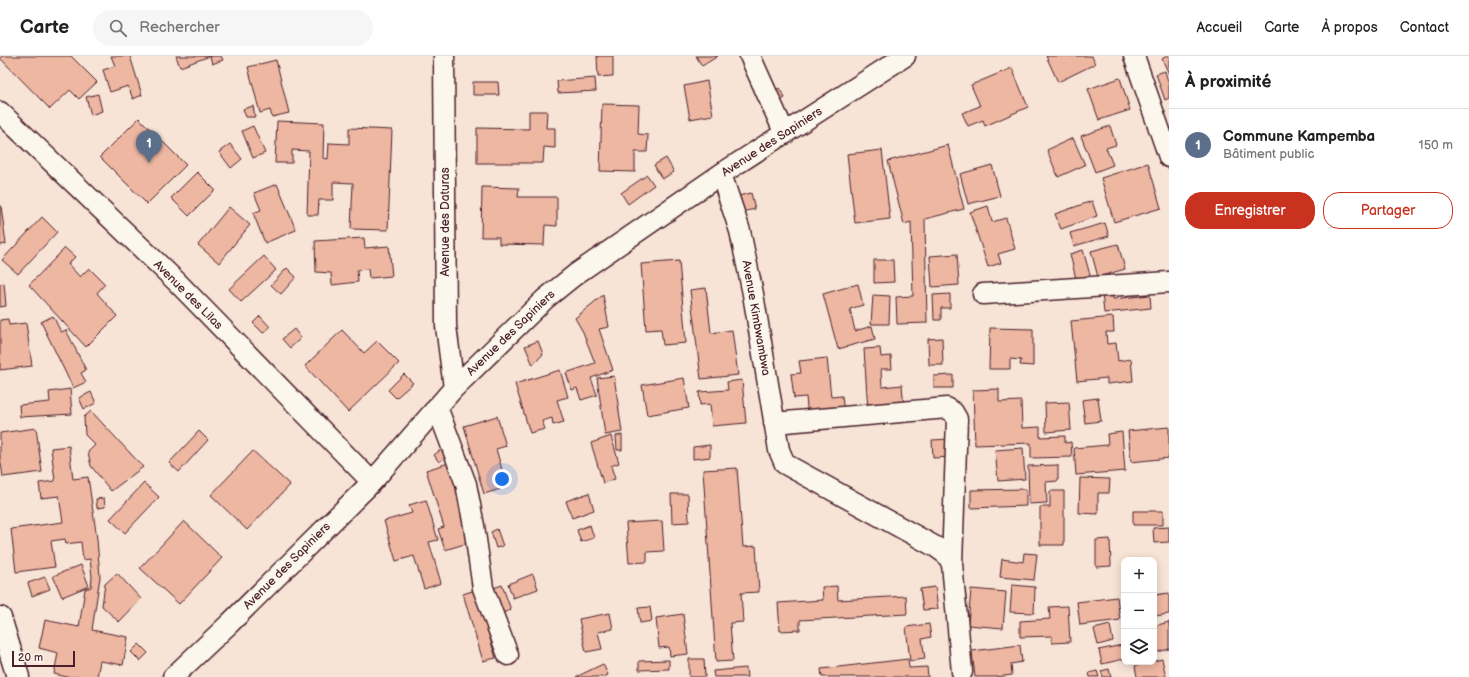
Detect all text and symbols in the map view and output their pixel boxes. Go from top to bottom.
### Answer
search box [93,10,373,46]
text: Carte [20,16,69,39]
icon: search [107,17,129,39]
text: Rechercher [139,18,220,37]
text: Accueil [1196,19,1242,36]
text: Carte [1264,19,1299,36]
text: À propos [1321,19,1378,36]
text: Contact [1400,19,1449,36]
text: À proximité [1185,72,1271,92]
street label: Avenue des Sapiniers [719,104,825,180]
text: Commune Kampemba [1223,127,1375,146]
pin: 1 [136,130,162,163]
text: 1 [1195,137,1201,153]
text: 150 m [1419,137,1453,153]
text: Bâtiment public [1223,146,1314,162]
street label: Avenue des Daturas [438,167,453,277]
button: Enregistrer [1185,192,1315,229]
button: Partager [1323,192,1453,229]
street label: Avenue des Lilas [150,257,226,333]
street label: Avenue Kimbwambwa [738,259,774,377]
street label: Avenue des Sapiniers [464,287,558,379]
your location [492,469,512,489]
street label: Avenue des Sapiniers [240,519,334,613]
map controls [1121,557,1157,665]
button: + [1121,557,1157,593]
button: − [1121,593,1157,629]
button: layers [1121,629,1157,665]
scale bar [12,649,75,668]
text: 20 m [18,651,43,664]

